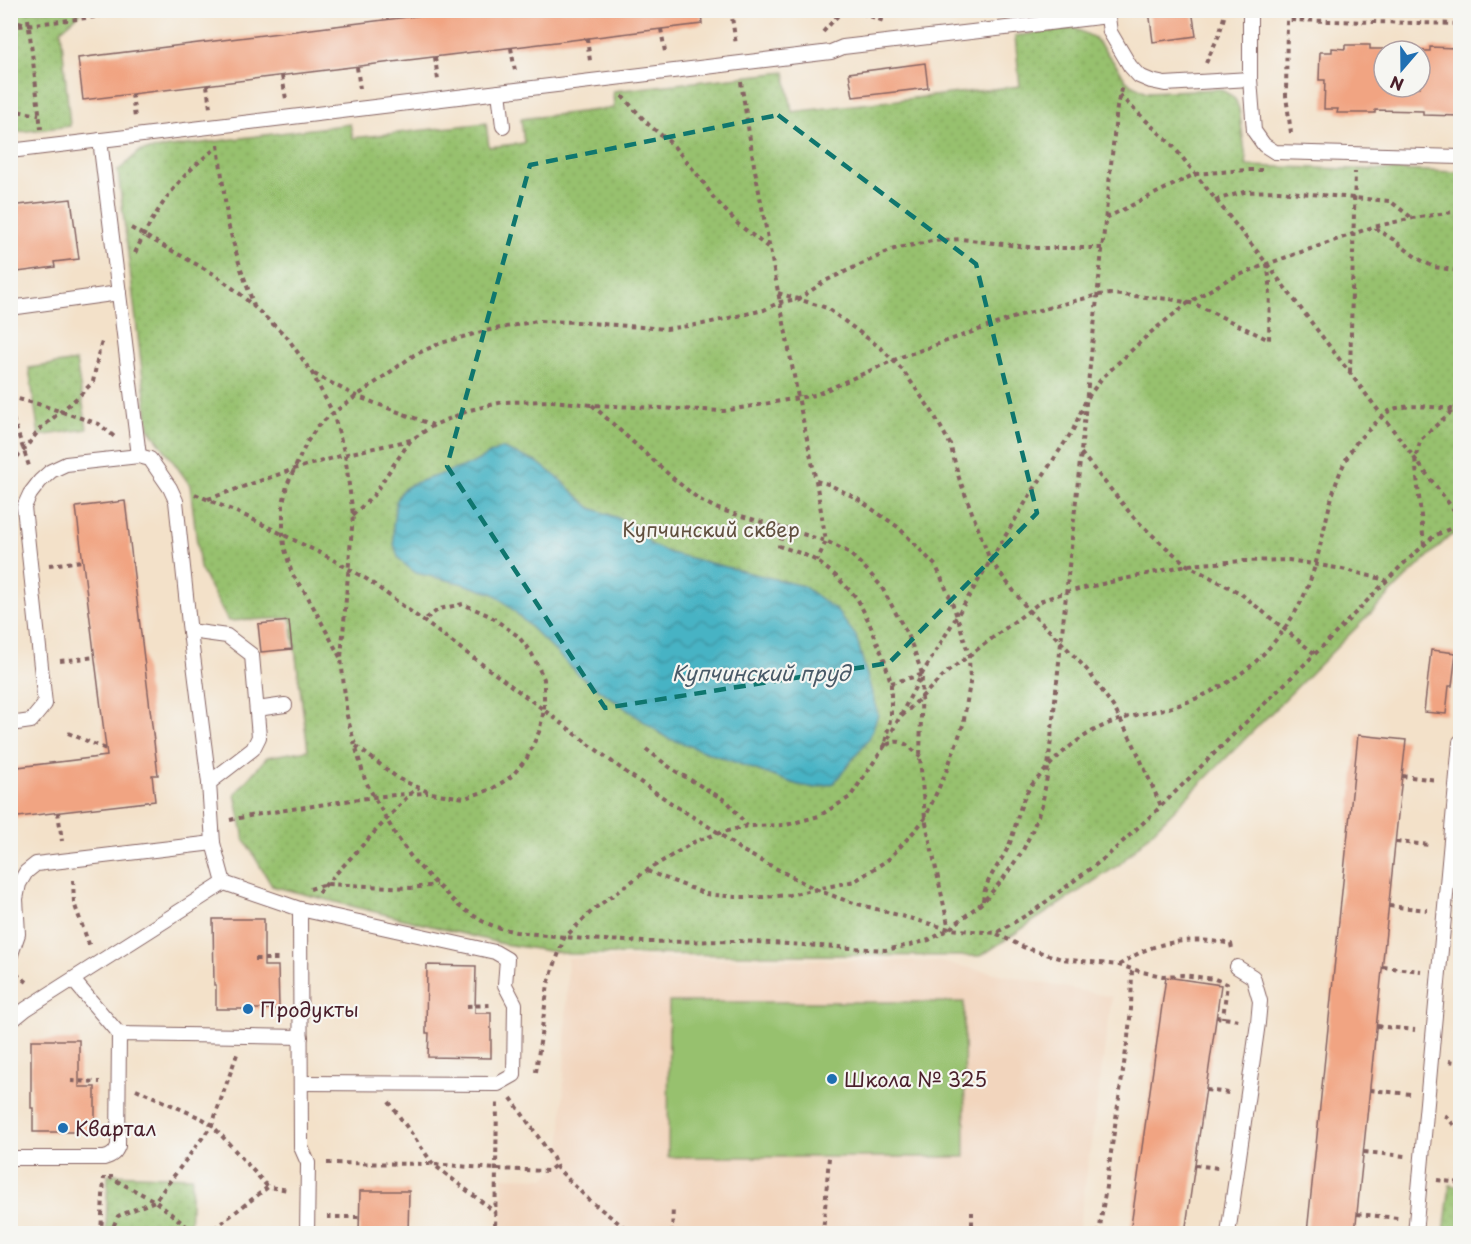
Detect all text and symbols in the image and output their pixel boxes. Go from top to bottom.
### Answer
north arrow [1372,39,1432,99]
text: N [1386,71,1407,97]
park label: Купчинский сквер [622,514,800,544]
water label: Купчинский пруд [672,656,852,688]
place label: Продукты [260,994,359,1024]
marker: Продукты [241,1002,255,1016]
place label: Школа № 325 [844,1064,987,1094]
marker: Школа № 325 [825,1072,839,1086]
place label: Квартал [75,1113,156,1143]
marker: Квартал [56,1121,70,1135]

